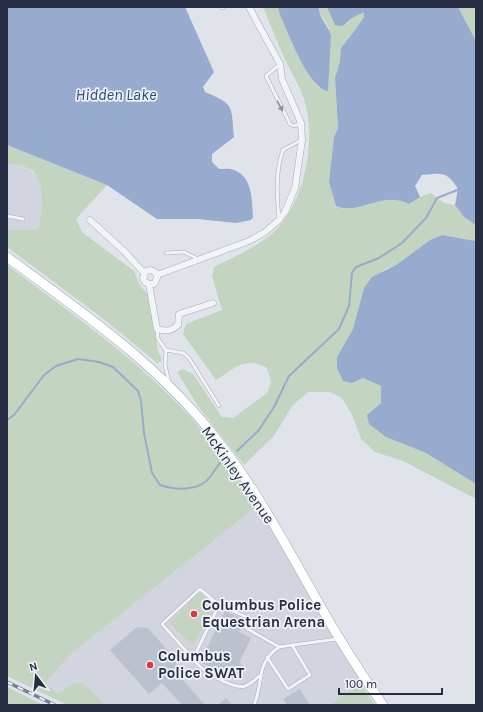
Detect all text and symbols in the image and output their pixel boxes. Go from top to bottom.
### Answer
water label: Hidden Lake [76,85,157,104]
one-way arrow [277,100,283,112]
street label: McKinley Avenue [198,423,278,527]
place label: Columbus Police Equestrian Arena [202,596,325,631]
marker: Columbus Police Equestrian Arena [189,609,199,619]
place label: Columbus Police SWAT [158,647,244,682]
north arrow [16,656,56,696]
text: N [28,660,39,674]
marker: Columbus Police SWAT [145,660,155,670]
scale bar [339,670,442,696]
text: 100 m [345,677,377,691]

